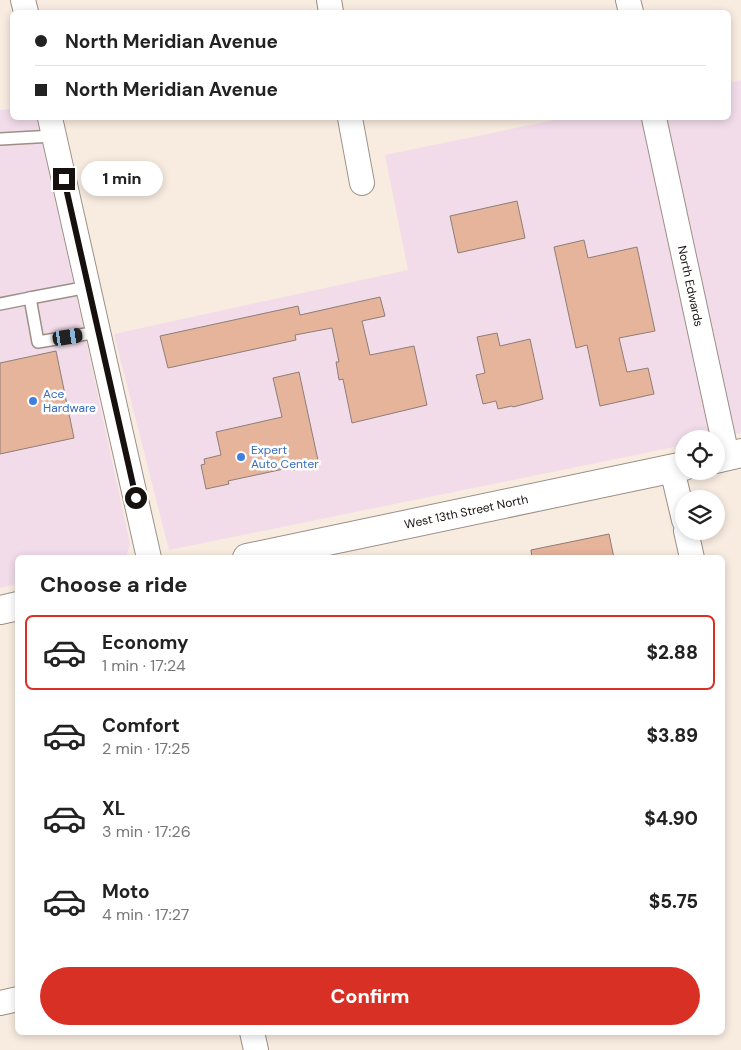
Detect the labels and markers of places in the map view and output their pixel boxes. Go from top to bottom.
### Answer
place label: Ace Hardware [43,386,96,416]
marker: Ace Hardware [27,395,39,407]
place label: Expert Auto Center [251,442,319,472]
marker: Expert Auto Center [235,451,247,463]

